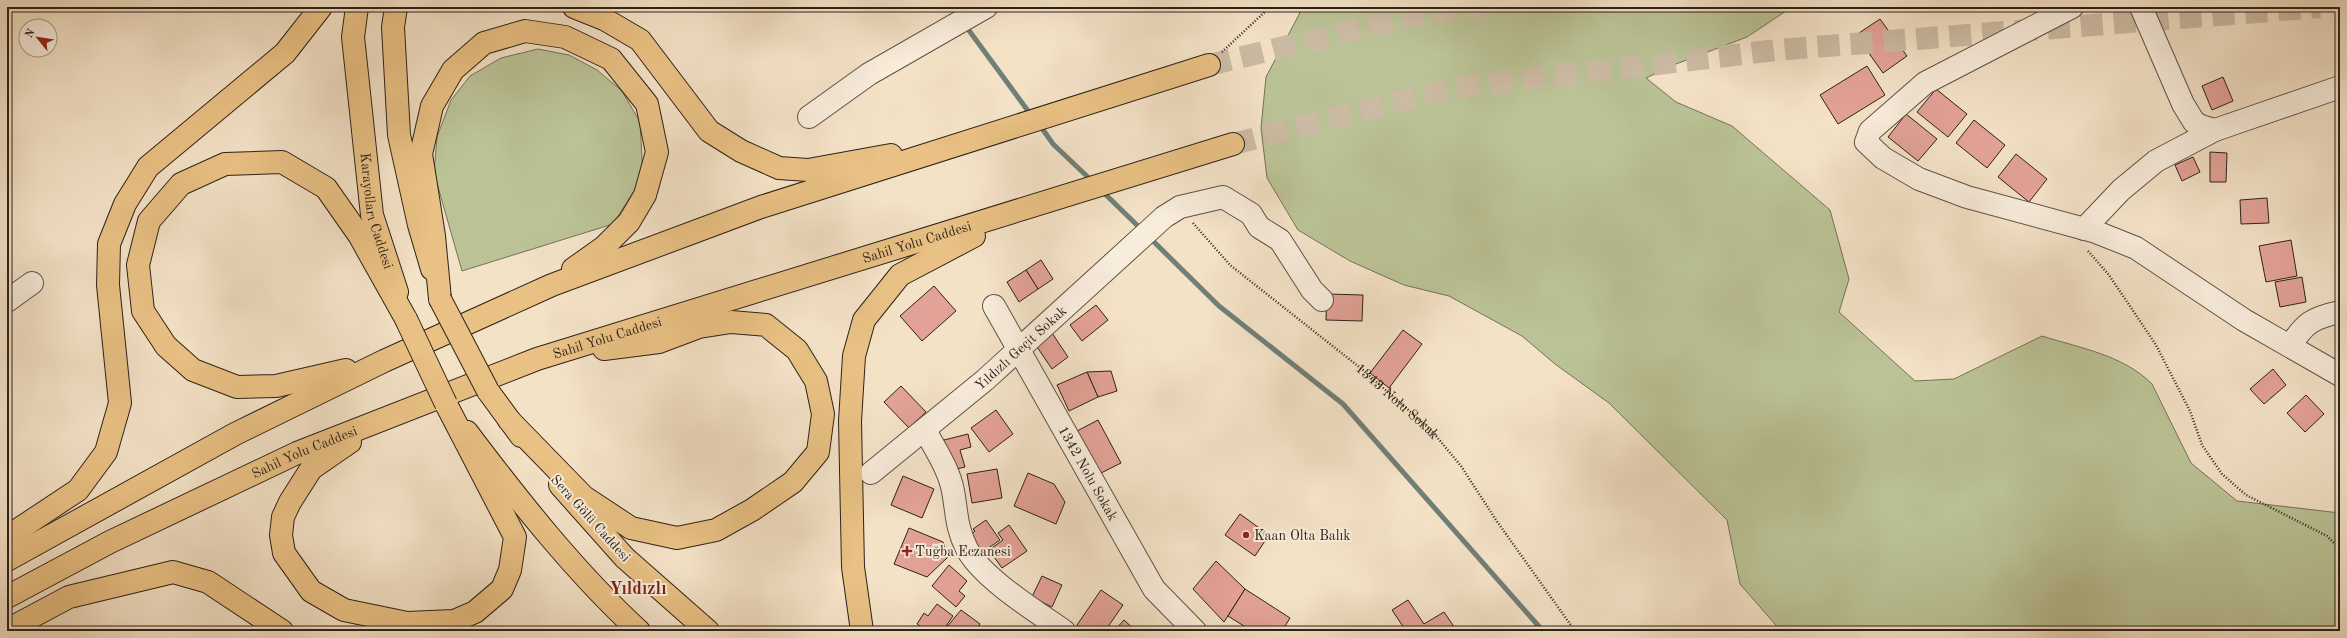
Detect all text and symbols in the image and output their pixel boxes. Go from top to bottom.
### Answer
north arrow [18,18,58,58]
text: N [24,27,38,40]
street label: Karayolları Caddesi [357,152,395,271]
street label: Sahil Yolu Caddesi [861,219,973,266]
street label: Yıldızlı Geçit Sokak [973,304,1069,393]
street label: Sahil Yolu Caddesi [551,315,664,362]
street label: 1343 Nolu Sokak [1353,361,1441,442]
street label: Sahil Yolu Caddesi [250,424,360,482]
street label: 1342 Nolu Sokak [1055,424,1120,523]
street label: Sera Gölü Caddesi [548,473,633,565]
place label: Kaan Olta Balık [1254,529,1351,543]
marker: Kaan Olta Balık [1241,530,1251,540]
place label: Tuğba Eczanesi [915,545,1011,559]
marker: Tuğba Eczanesi [902,546,912,556]
district label: Yıldızlı [610,580,667,598]

